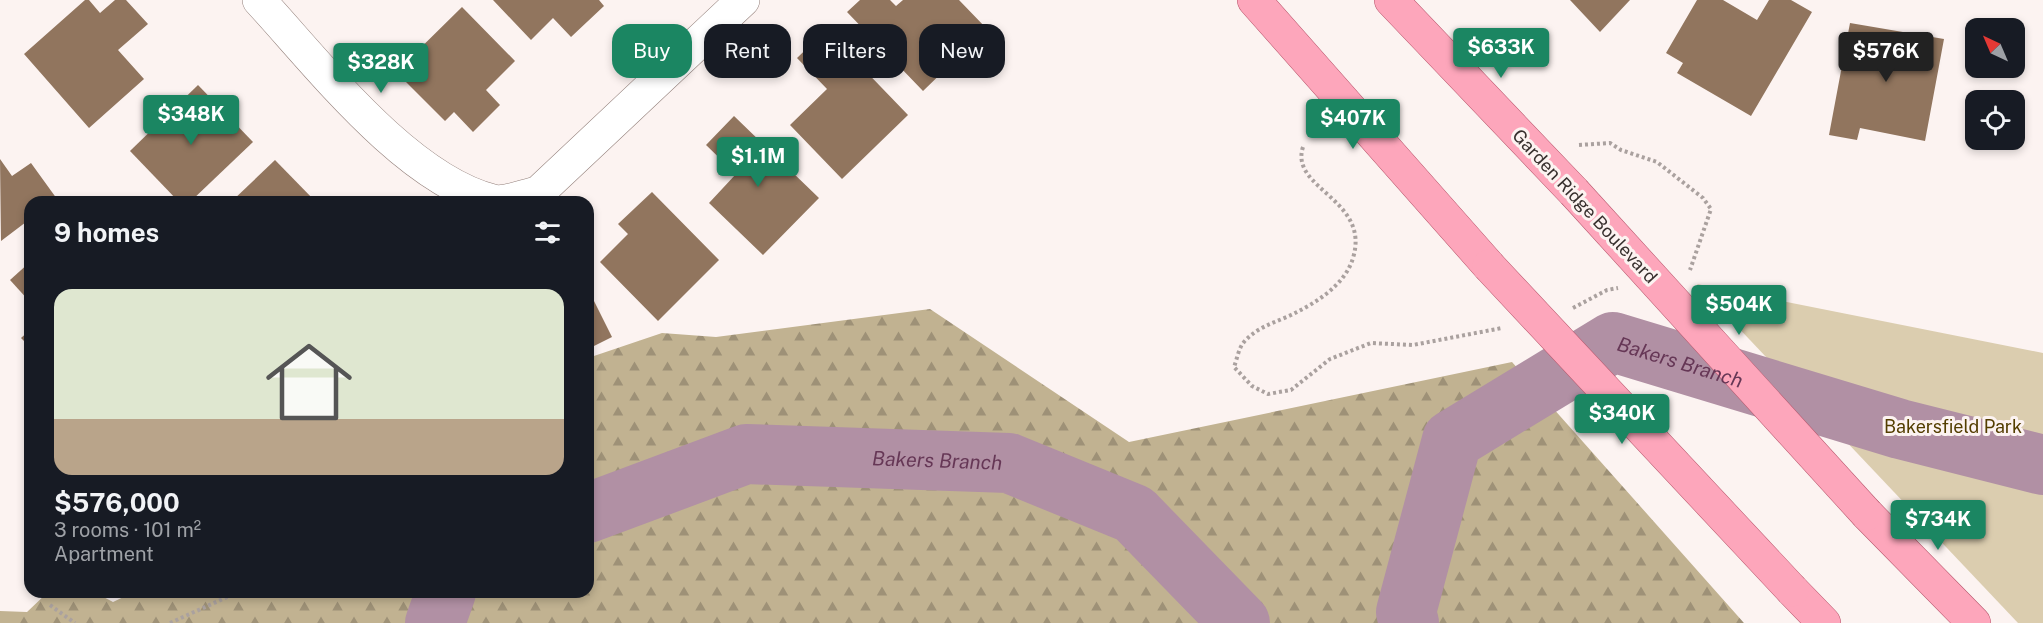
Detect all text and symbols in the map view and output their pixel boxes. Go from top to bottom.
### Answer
north arrow [1965,18,2025,78]
map controls [1965,18,2025,150]
chip: Buy [612,24,692,78]
chip: Rent [704,24,791,78]
chip: Filters [803,24,907,78]
chip: New [919,24,1005,78]
pin: $633K [1459,28,1543,79]
pin: $576K [1844,32,1928,83]
text: $633K [1467,35,1535,59]
text: $576K [1853,39,1920,63]
pin: $328K [339,43,423,94]
text: $328K [347,50,415,74]
button: locate [1965,90,2025,150]
pin: $348K [149,95,233,146]
pin: $407K [1311,99,1395,150]
text: $348K [157,102,225,126]
text: $407K [1320,106,1386,130]
street label: Garden Ridge Boulevard [1508,125,1662,287]
pin: $1.1M [716,137,800,188]
text: $1.1M [731,144,785,168]
icon: filters [531,216,564,249]
text: 9 homes [54,217,159,248]
pin: $504K [1697,285,1781,336]
text: $504K [1705,292,1773,316]
icon: home [255,328,363,436]
water label: Bakers Branch [1614,332,1746,393]
pin: $340K [1580,394,1664,445]
text: $340K [1588,401,1656,425]
park label: Bakersfield Park [1884,416,2022,437]
water label: Bakers Branch [872,446,1003,475]
text: $576,000 [54,487,180,518]
pin: $734K [1896,500,1980,551]
text: $734K [1905,507,1971,531]
text: 3 rooms · 101 m² [54,518,201,542]
text: Apartment [54,542,154,566]

